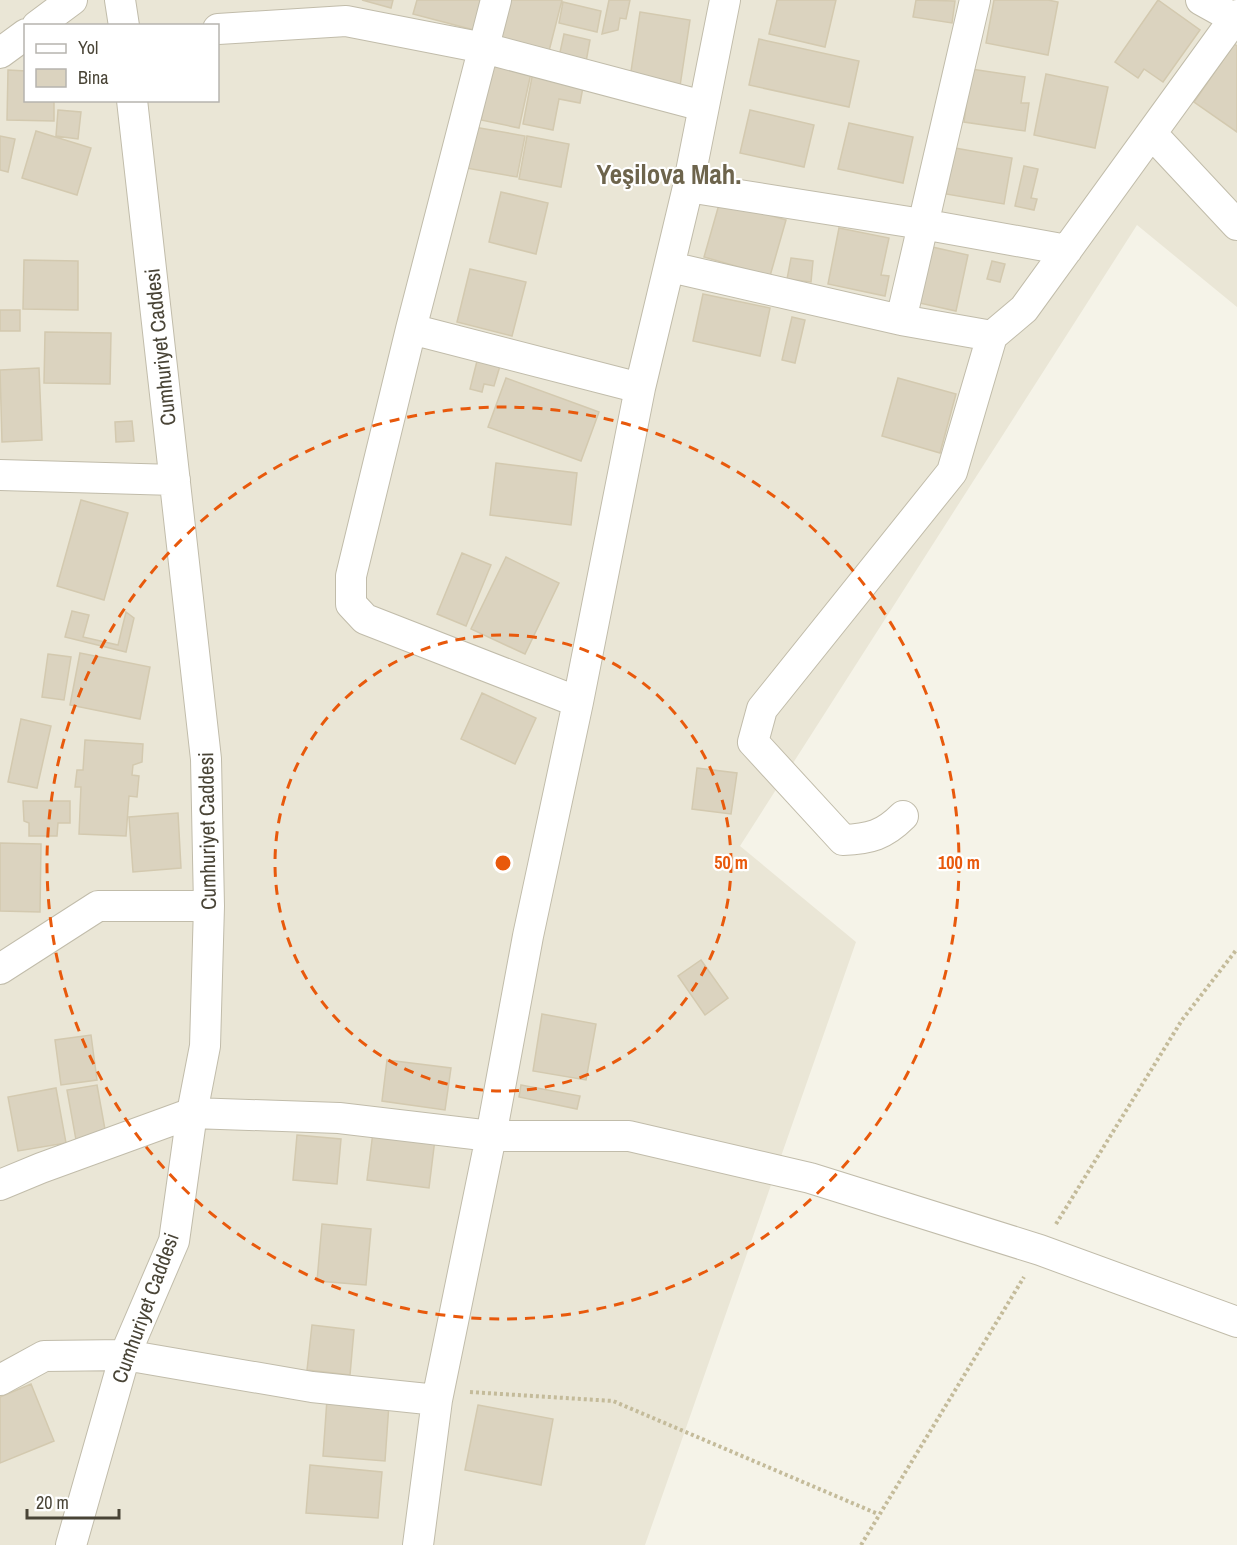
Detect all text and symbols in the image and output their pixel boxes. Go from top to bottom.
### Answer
legend [24,24,219,102]
text: Yol [78,35,98,60]
text: Bina [78,65,108,90]
district label: Yeşilova Mah. [597,156,741,192]
street label: Cumhuriyet Caddesi [137,267,183,427]
street label: Cumhuriyet Caddesi [191,752,223,910]
text: 50 m [714,850,748,875]
text: 100 m [938,850,980,875]
centre of rings [493,853,513,873]
street label: Cumhuriyet Caddesi [104,1229,186,1387]
scale bar [27,1482,118,1520]
text: 20 m [36,1490,69,1515]

